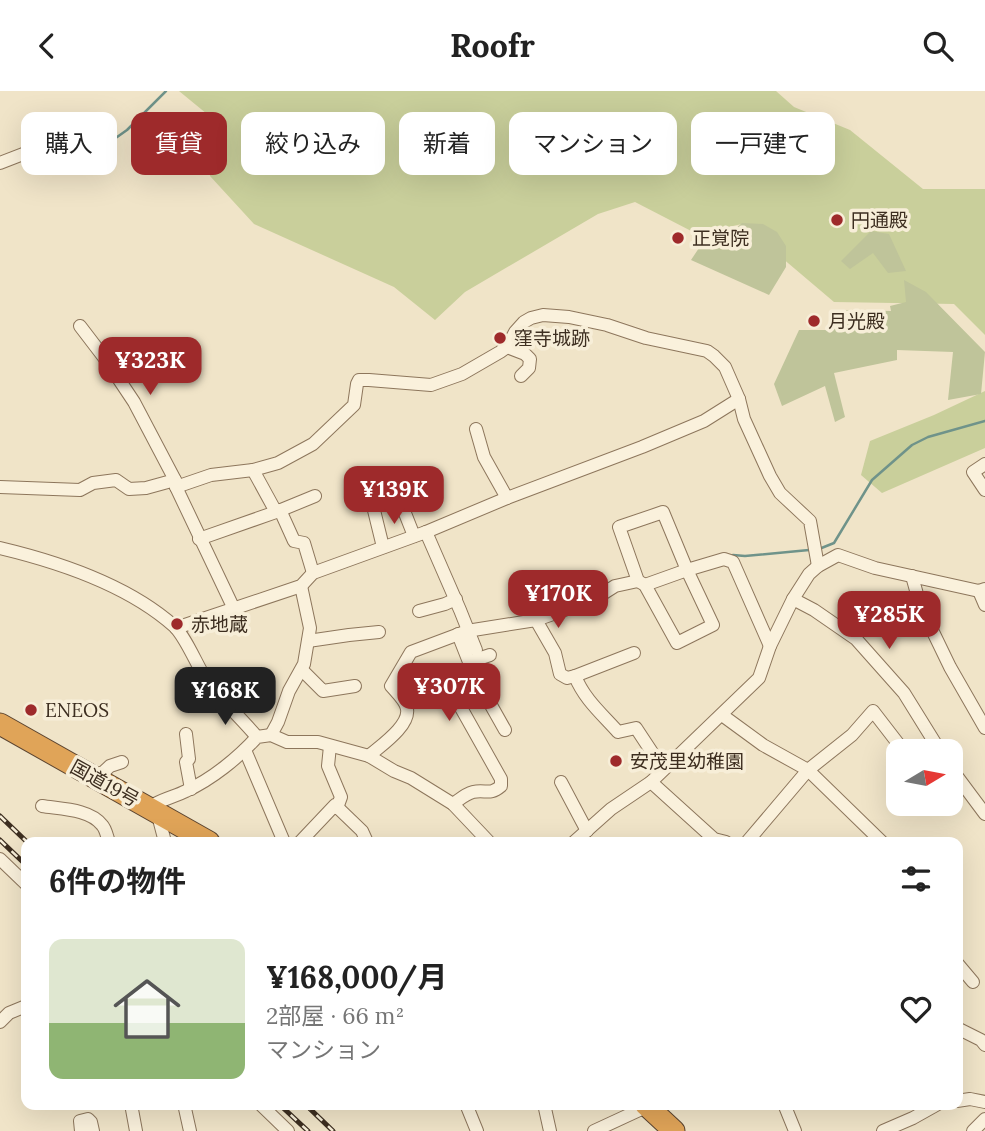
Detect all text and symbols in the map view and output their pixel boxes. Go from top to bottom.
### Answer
text: Roofr [450,25,535,66]
icon: back [28,27,66,65]
icon: search [919,27,957,65]
chip: 購入 [21,112,117,175]
chip: 賃貸 [131,112,227,175]
chip: 絞り込み [241,112,385,175]
chip: 新着 [399,112,495,175]
chip: マンション [509,112,677,175]
chip: 一戸建て [691,112,835,175]
place label: 円通殿 [851,208,908,232]
marker: 円通殿 [829,212,845,228]
place label: 正覚院 [692,226,749,250]
marker: 正覚院 [670,230,686,246]
place label: 月光殿 [828,309,885,333]
marker: 月光殿 [806,313,822,329]
place label: 窪寺城跡 [514,326,590,350]
marker: 窪寺城跡 [492,330,508,346]
pin: ¥323K [101,337,199,397]
text: ¥323K [114,345,186,374]
pin: ¥139K [345,467,443,526]
text: ¥139K [360,474,428,503]
pin: ¥170K [509,571,607,630]
text: ¥170K [524,578,592,607]
pin: ¥285K [840,591,938,651]
text: ¥285K [854,599,924,628]
place label: 赤地蔵 [191,612,248,636]
marker: 赤地蔵 [169,616,185,632]
pin: ¥307K [400,663,498,723]
pin: ¥168K [176,667,274,727]
text: ¥307K [413,671,485,700]
text: ¥168K [191,675,259,704]
place label: ENEOS [45,698,109,722]
marker: ENEOS [23,702,39,718]
north arrow [886,739,962,815]
map controls [886,739,963,816]
place label: 安茂里幼稚園 [630,749,744,773]
marker: 安茂里幼稚園 [608,753,624,769]
street label: 国道19号 [66,754,144,812]
icon: filters [897,860,935,898]
text: 6件の物件 [49,862,186,900]
text: ¥168,000/月 [266,958,448,996]
icon: home [105,967,189,1051]
icon: heart [897,990,935,1028]
text: 2部屋 · 66 m² [266,1001,404,1030]
text: マンション [266,1035,381,1064]

